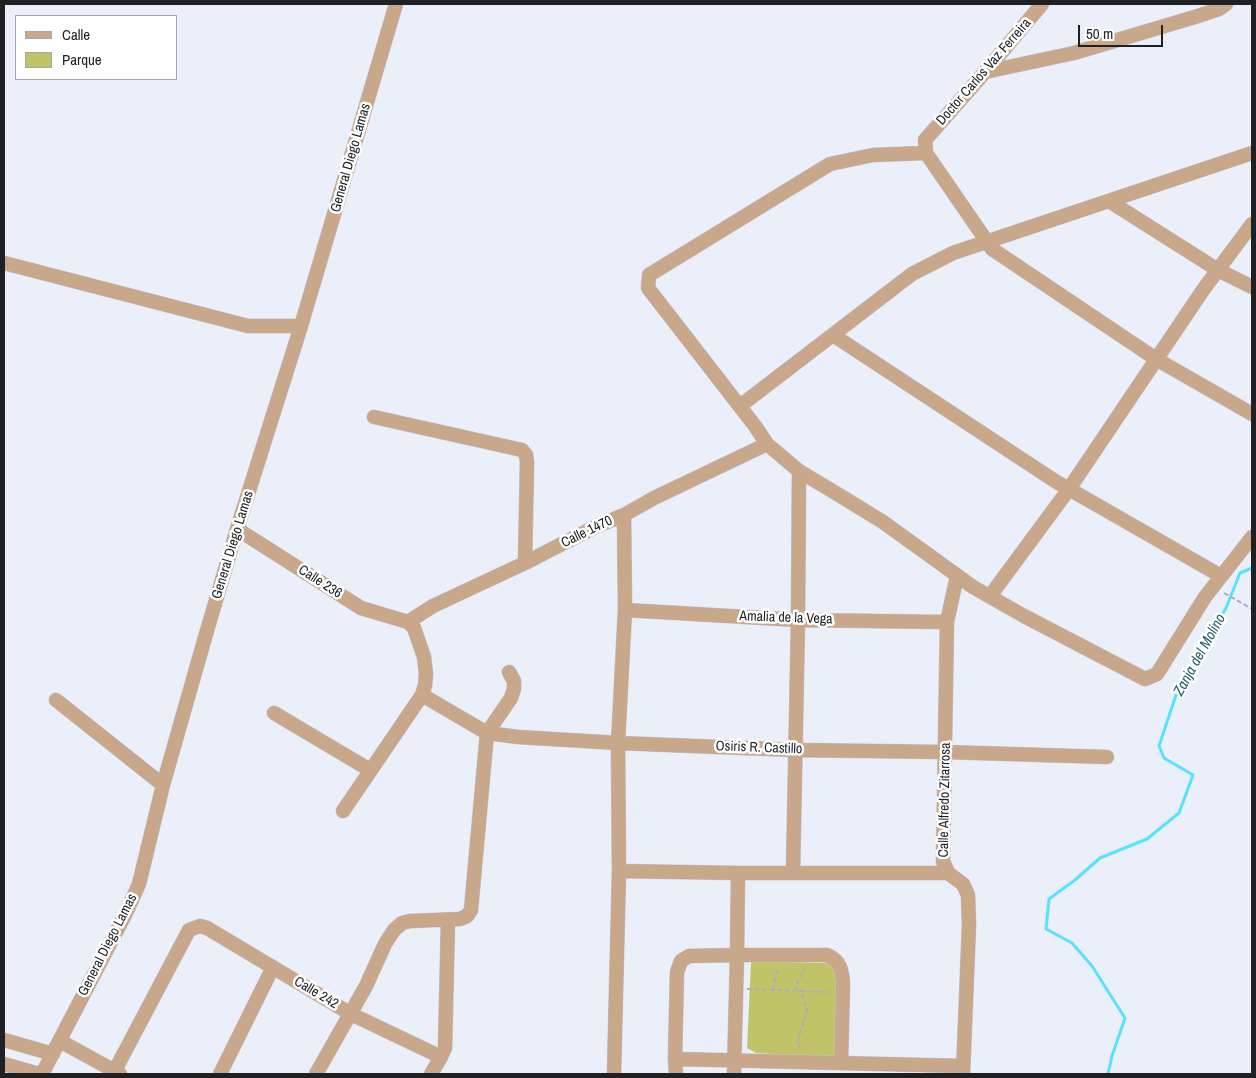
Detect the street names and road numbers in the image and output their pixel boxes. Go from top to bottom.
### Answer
street label: Doctor Carlos Vaz Ferreira [933,15,1035,129]
street label: General Diego Lamas [327,102,375,214]
street label: General Diego Lamas [209,489,257,601]
street label: Calle 1470 [559,512,615,552]
street label: Calle 236 [295,562,345,602]
street label: Amalia de la Vega [739,608,833,628]
street label: Osiris R. Castillo [715,738,803,758]
street label: Calle Alfredo Zitarrosa [936,742,954,858]
street label: General Diego Lamas [75,891,141,999]
street label: Calle 242 [291,973,341,1013]

